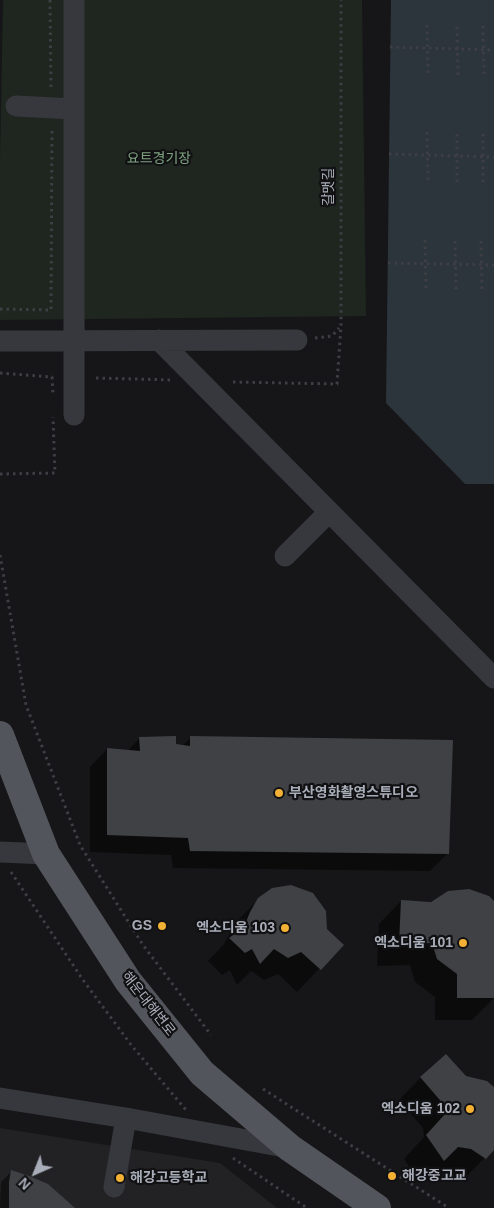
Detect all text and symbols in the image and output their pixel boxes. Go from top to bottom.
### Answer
park label: 요트경기장 [127,151,191,167]
street label: 갈맷길 [321,168,337,206]
place label: 부산영화촬영스튜디오 [289,785,418,801]
marker: 부산영화촬영스튜디오 [273,787,285,799]
place label: GS [132,918,152,934]
marker: GS [156,920,168,932]
place label: 엑소디움 103 [196,920,275,936]
marker: 엑소디움 103 [279,922,291,934]
place label: 엑소디움 101 [374,935,453,951]
marker: 엑소디움 101 [457,937,469,949]
street label: 해운대해변로 [118,968,178,1040]
place label: 엑소디움 102 [381,1101,460,1117]
marker: 엑소디움 102 [464,1103,476,1115]
north arrow [10,1148,60,1198]
place label: 해강중고교 [402,1168,466,1184]
place label: 해강고등학교 [130,1170,207,1186]
marker: 해강중고교 [386,1170,398,1182]
marker: 해강고등학교 [114,1172,126,1184]
text: N [15,1175,34,1193]

